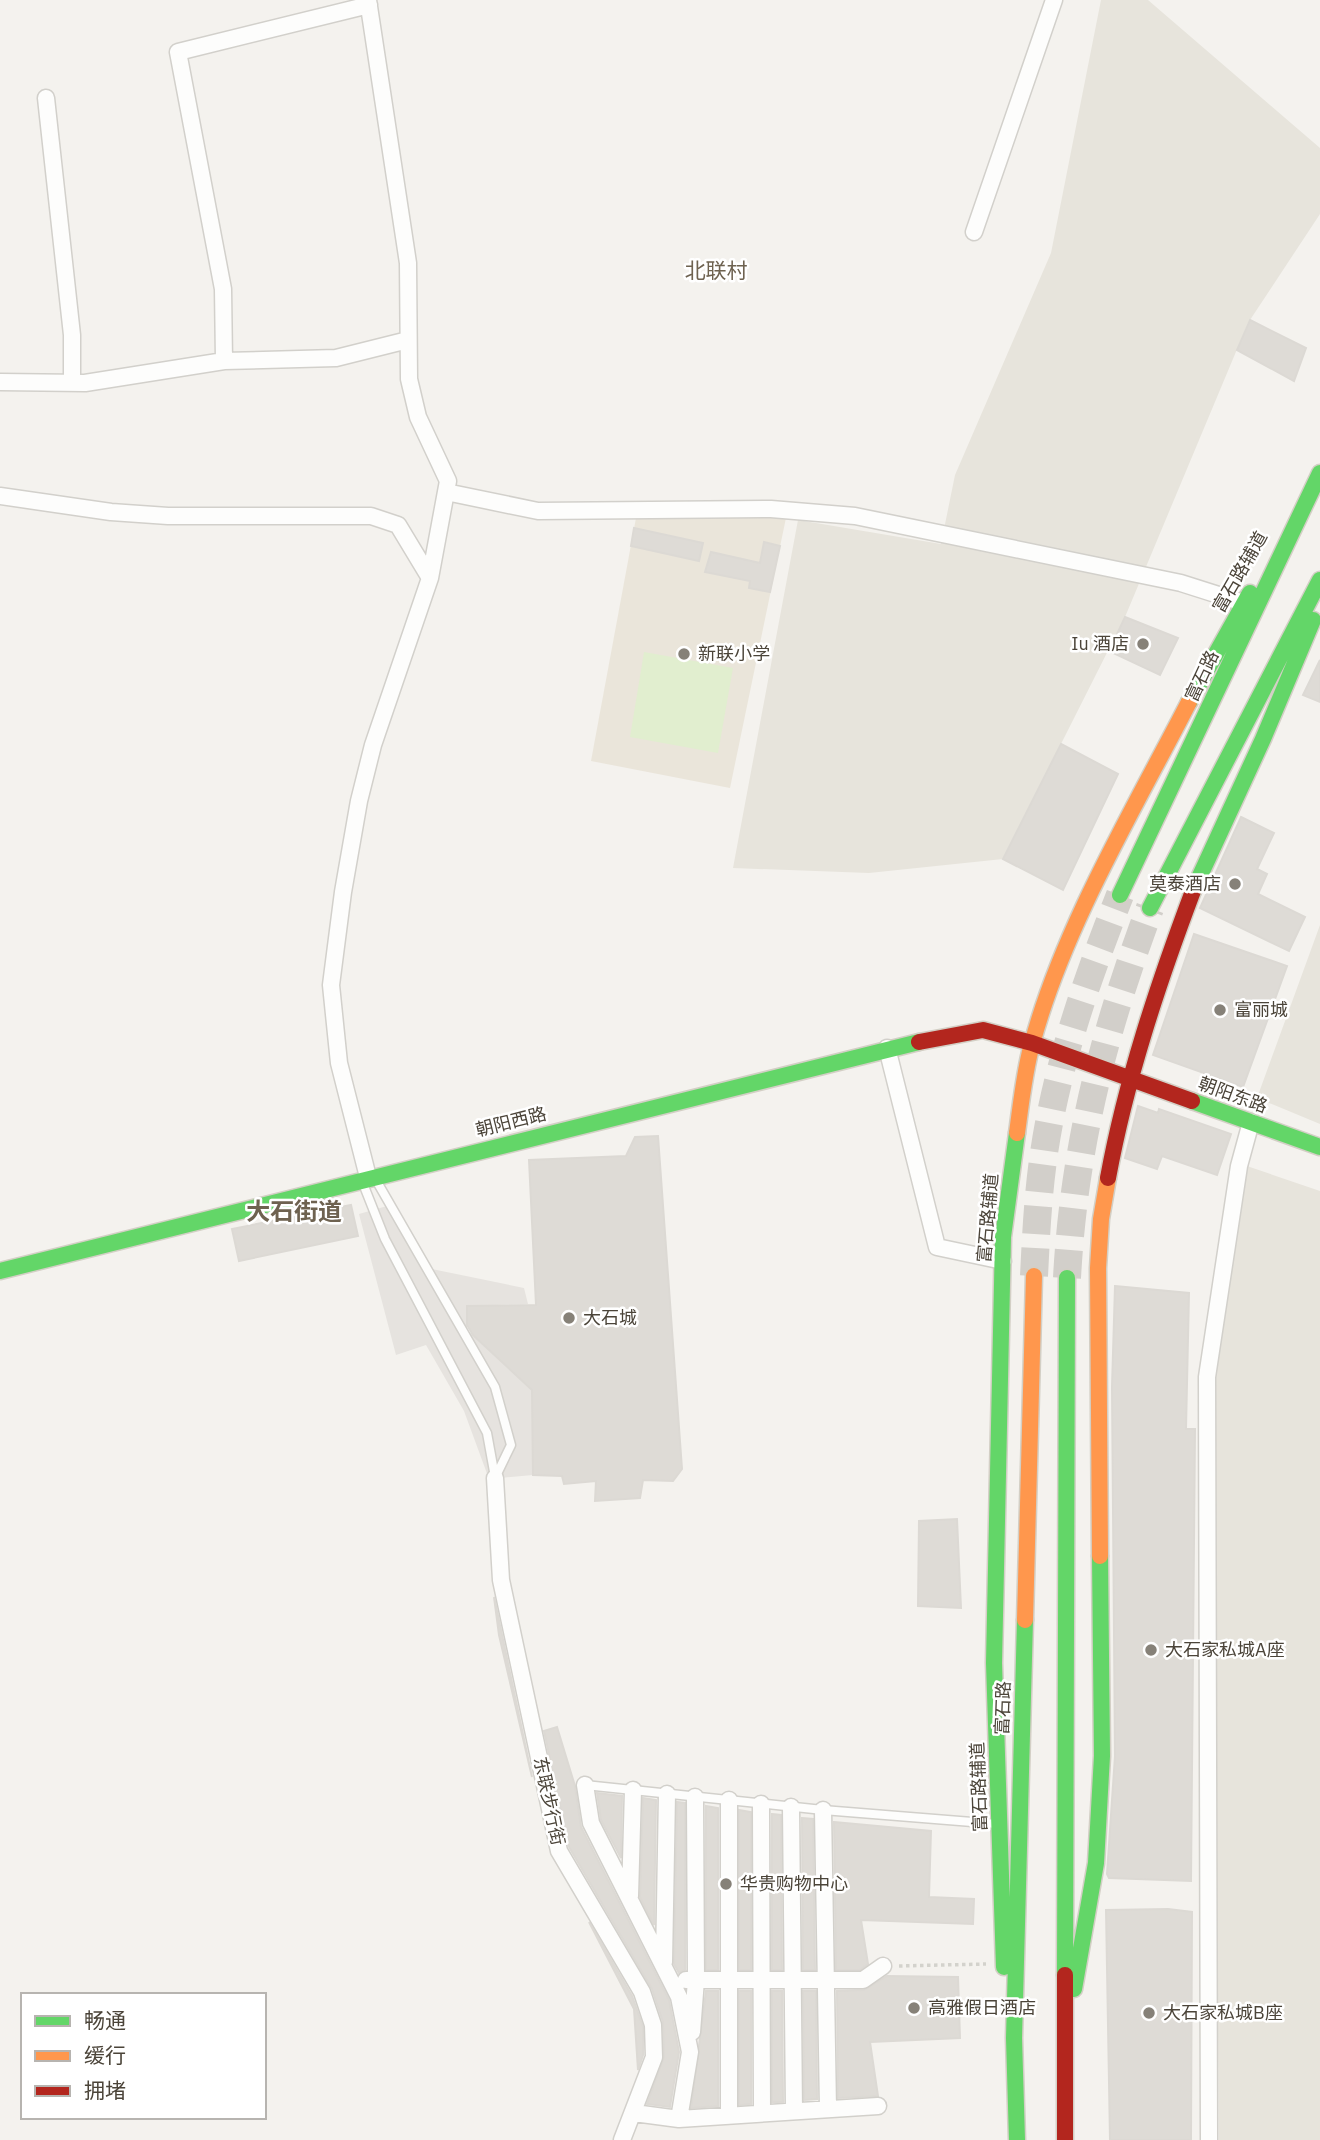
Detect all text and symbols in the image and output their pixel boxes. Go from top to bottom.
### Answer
district label: 北联村 [685,256,748,284]
street label: 富石路辅道 [1207,527,1272,616]
place label: Iu 酒店 [1071,632,1129,655]
marker: Iu 酒店 [1135,636,1151,652]
place label: 新联小学 [698,642,770,665]
marker: 新联小学 [676,646,692,662]
street label: 富石路 [1180,646,1223,705]
place label: 莫泰酒店 [1149,872,1221,895]
marker: 莫泰酒店 [1227,876,1243,892]
place label: 富丽城 [1234,998,1288,1021]
marker: 富丽城 [1212,1002,1228,1018]
street label: 朝阳东路 [1195,1071,1271,1118]
street label: 朝阳西路 [473,1102,549,1141]
street label: 富石路辅道 [972,1172,1003,1264]
district label: 大石街道 [246,1195,342,1227]
place label: 大石城 [583,1306,637,1329]
marker: 大石城 [561,1310,577,1326]
place label: 大石家私城A座 [1165,1638,1285,1661]
marker: 大石家私城A座 [1143,1642,1159,1658]
street label: 富石路 [990,1681,1015,1735]
street label: 富石路辅道 [965,1742,992,1832]
street label: 东联步行街 [529,1754,570,1847]
place label: 华贵购物中心 [740,1872,848,1895]
marker: 华贵购物中心 [718,1876,734,1892]
legend [21,1993,266,2119]
place label: 高雅假日酒店 [928,1996,1036,2019]
marker: 高雅假日酒店 [906,2000,922,2016]
place label: 大石家私城B座 [1163,2001,1283,2024]
marker: 大石家私城B座 [1141,2005,1157,2021]
text: 畅通 [84,2006,126,2034]
text: 缓行 [84,2041,126,2069]
text: 拥堵 [84,2076,126,2104]

